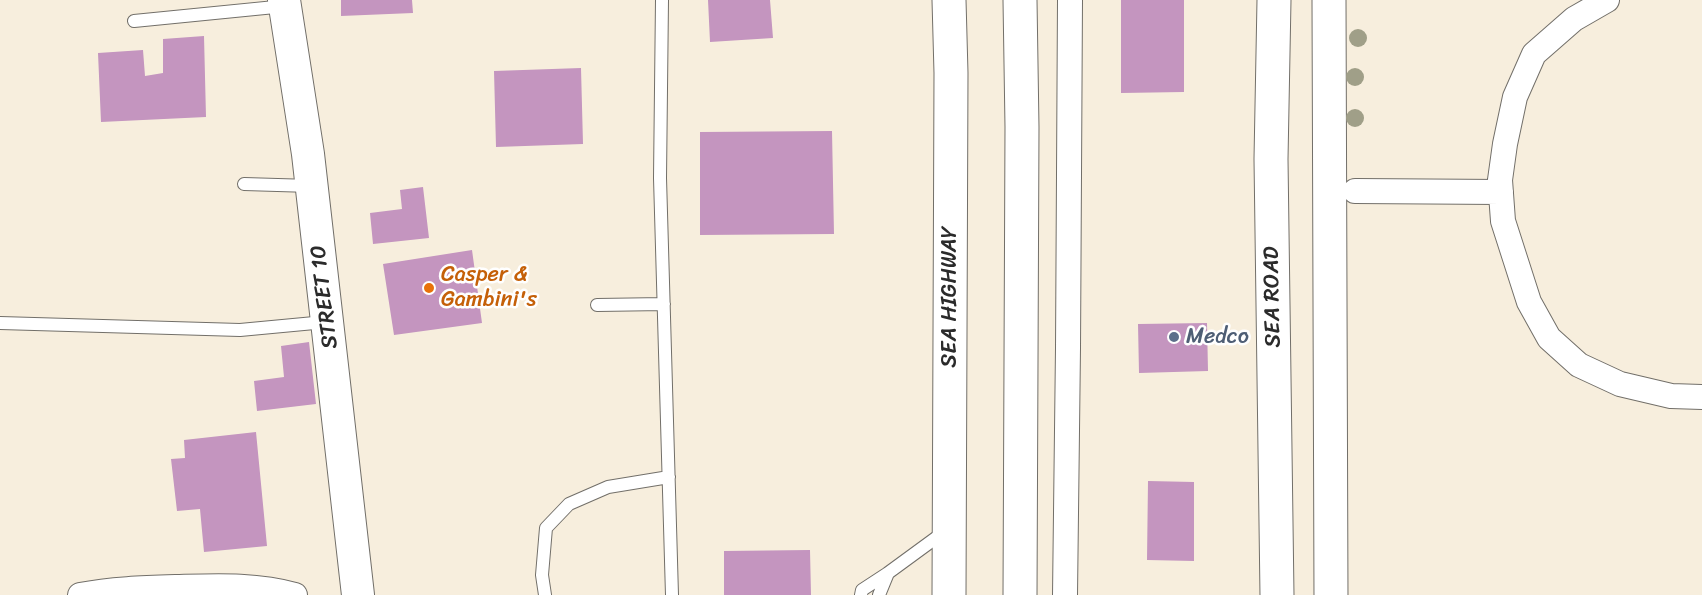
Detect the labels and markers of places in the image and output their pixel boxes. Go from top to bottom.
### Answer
place label: Casper & Gambini's [441,262,537,314]
marker: Casper & Gambini's [422,281,436,295]
place label: Medco [1186,324,1249,350]
marker: Medco [1167,330,1181,344]

